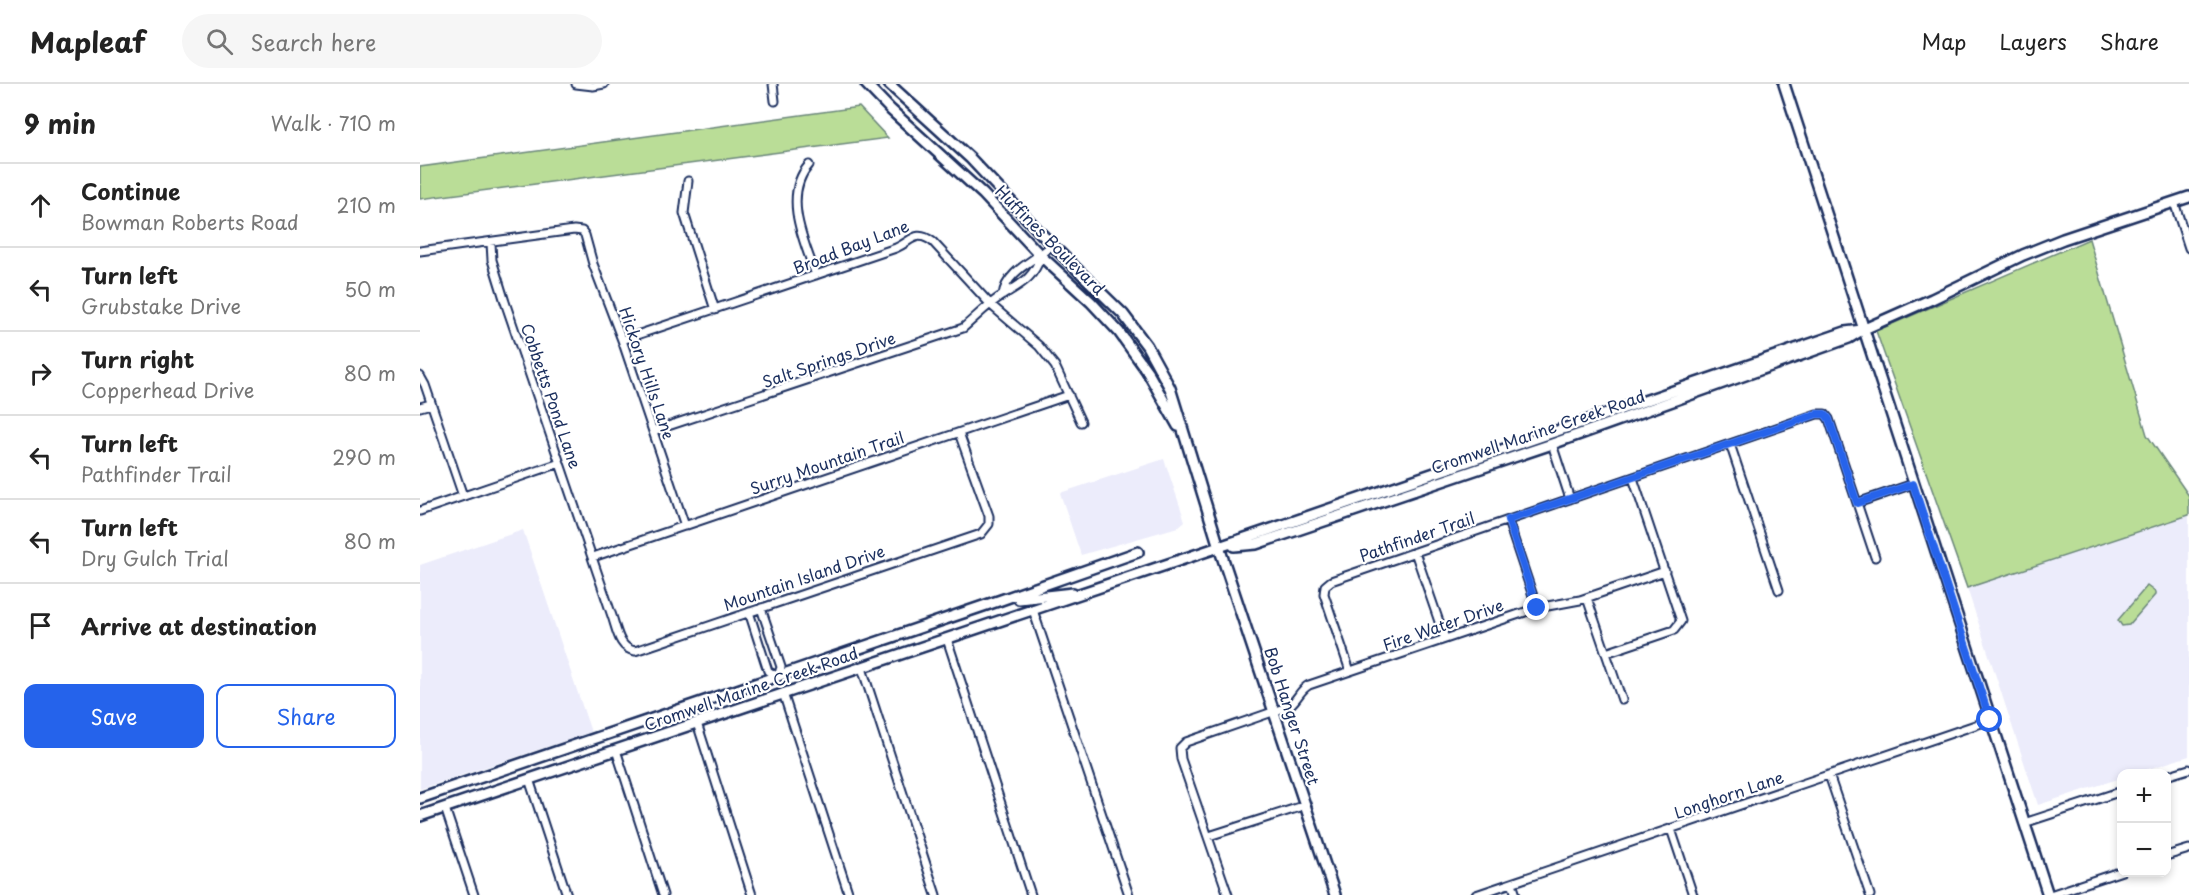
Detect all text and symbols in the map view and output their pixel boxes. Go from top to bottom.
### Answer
search box [182,14,602,68]
text: Mapleaf [30,20,146,63]
icon: search [203,25,236,58]
text: Search here [251,25,376,58]
text: Map [1922,25,1966,57]
text: Layers [1999,25,2067,57]
text: Share [2100,25,2159,57]
text: 9 min [24,104,96,143]
text: Walk · 710 m [271,108,396,138]
text: Continue [81,174,180,207]
street label: Huffines Boulevard [990,179,1111,300]
icon: ahead [24,189,57,222]
text: 210 m [337,190,396,220]
text: Bowman Roberts Road [81,207,299,237]
street label: Broad Bay Lane [789,213,912,279]
text: Turn left [81,258,178,291]
icon: left [24,273,57,306]
text: 50 m [344,274,396,304]
text: Grubstake Drive [81,291,241,321]
street label: Hickory Hills Lane [614,303,682,442]
street label: Cobbetts Pond Lane [516,320,588,472]
street label: Salt Springs Drive [759,325,898,393]
text: Turn right [81,342,194,375]
icon: right [24,357,57,390]
text: 80 m [344,358,396,388]
text: Copperhead Drive [81,375,254,405]
street label: Cromwell Marine Creek Road [1427,383,1648,479]
street label: Surry Mountain Trail [746,424,907,500]
text: Turn left [81,426,178,459]
icon: left [24,441,57,474]
text: 290 m [332,442,396,472]
text: Pathfinder Trail [81,459,232,489]
street label: Pathfinder Trail [1356,505,1478,567]
text: Turn left [81,510,178,543]
icon: left [24,525,57,558]
text: 80 m [344,526,396,556]
street label: Mountain Island Drive [720,538,888,616]
text: Dry Gulch Trial [81,543,229,573]
street label: Fire Water Drive [1379,592,1506,656]
route end [1523,594,1549,620]
icon: arrive [24,609,57,642]
text: Arrive at destination [81,609,317,642]
street label: Cromwell Marine Creek Road [640,640,861,736]
street label: Bob Hanger Street [1259,643,1327,788]
button: Save [24,684,204,748]
button: Share [216,684,396,748]
route start [1976,706,2002,732]
street label: Longhorn Lane [1671,764,1787,824]
map controls [2117,769,2171,877]
button: + [2117,769,2171,823]
button: − [2117,823,2171,877]

